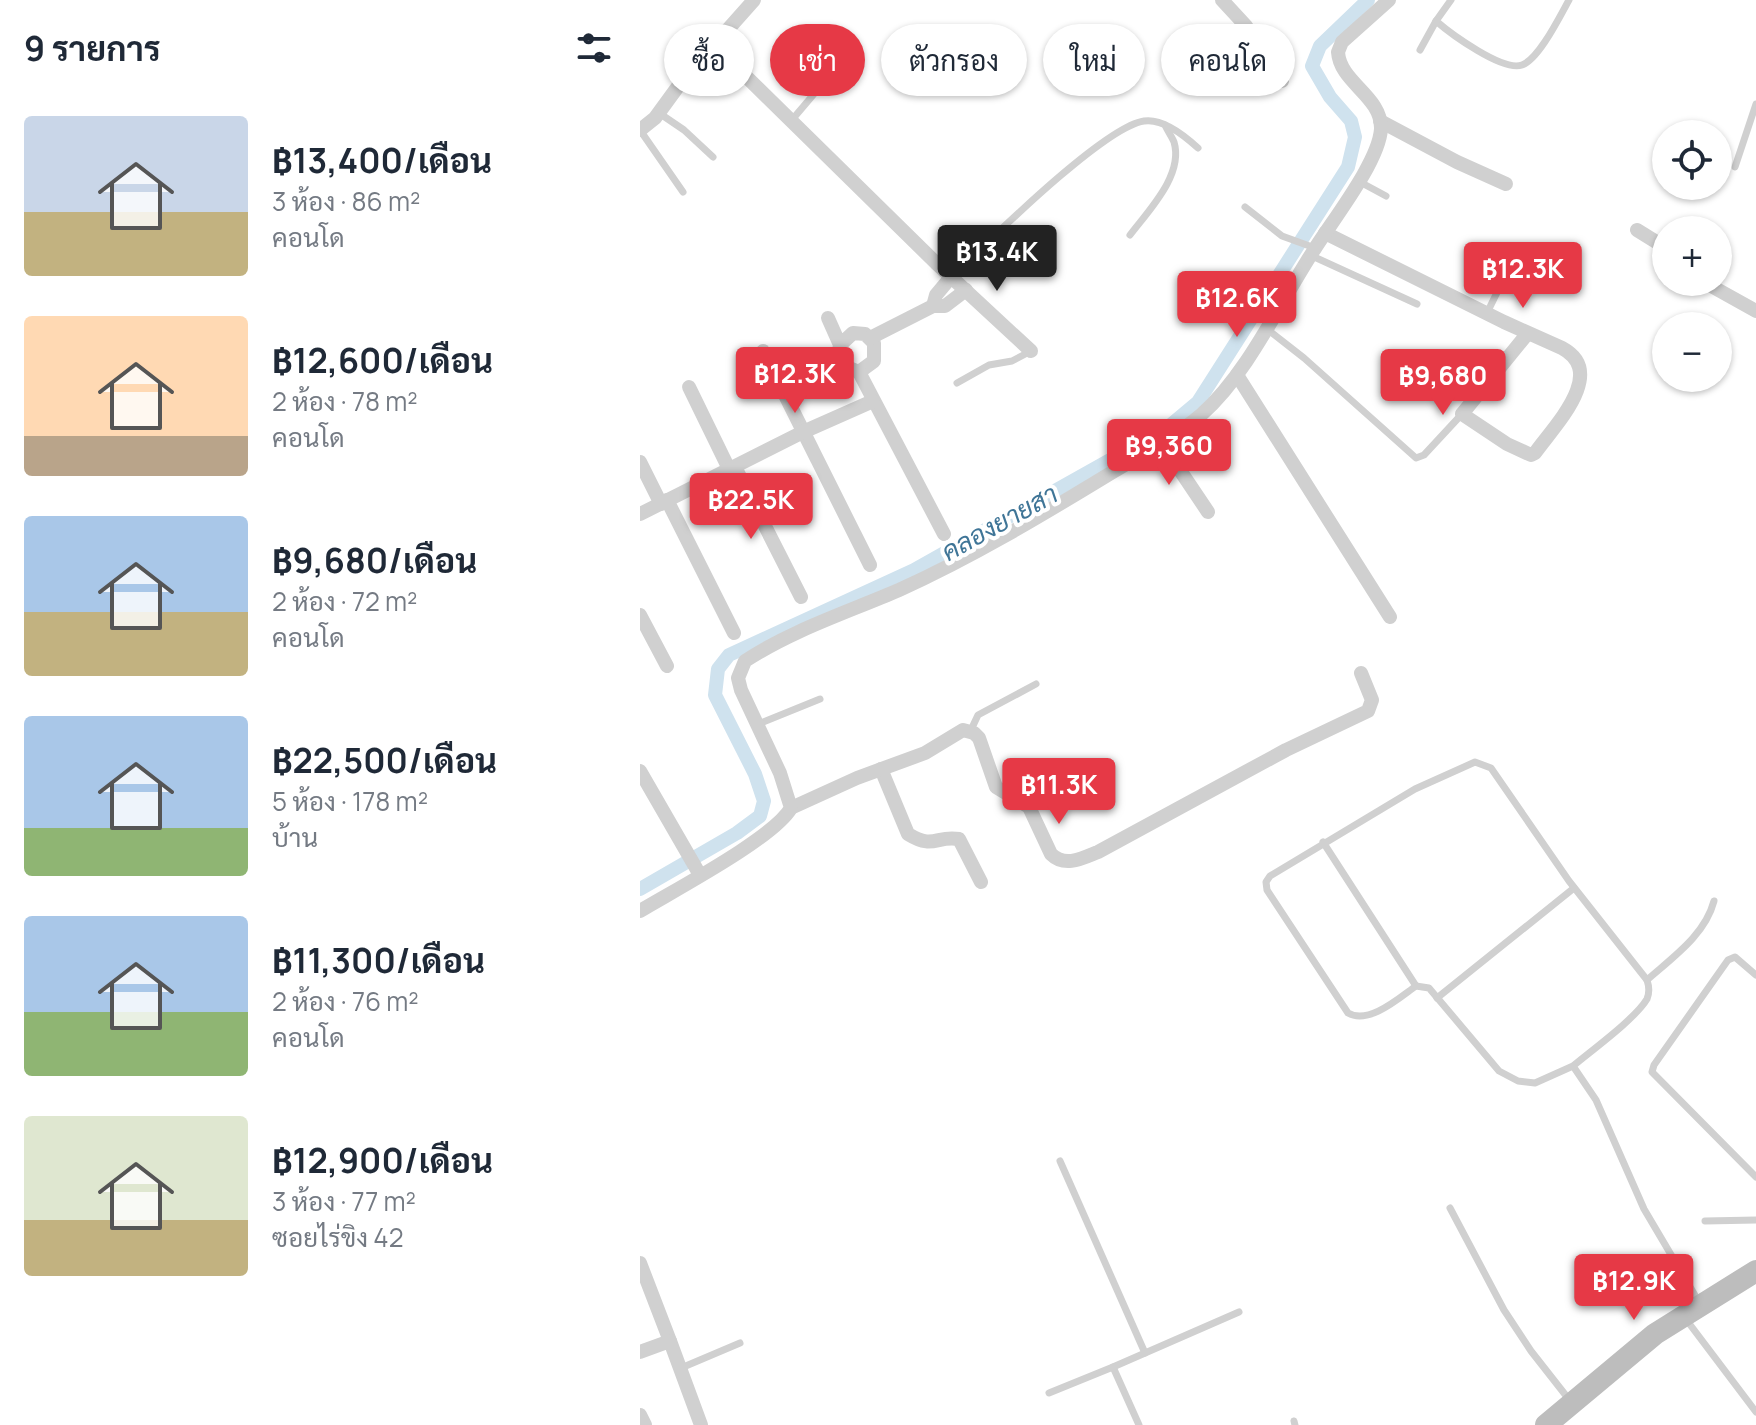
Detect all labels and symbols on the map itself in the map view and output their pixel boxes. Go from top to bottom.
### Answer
pin: ฿13.4K [932,225,1062,293]
pin: ฿12.3K [1458,242,1588,310]
pin: ฿12.6K [1172,271,1302,339]
pin: ฿12.3K [730,347,860,415]
pin: ฿9,680 [1378,349,1508,417]
pin: ฿9,360 [1104,419,1234,487]
pin: ฿22.5K [686,473,816,541]
water label: คลองยายสา [934,475,1064,569]
pin: ฿11.3K [994,758,1124,826]
pin: ฿12.9K [1569,1254,1699,1322]

